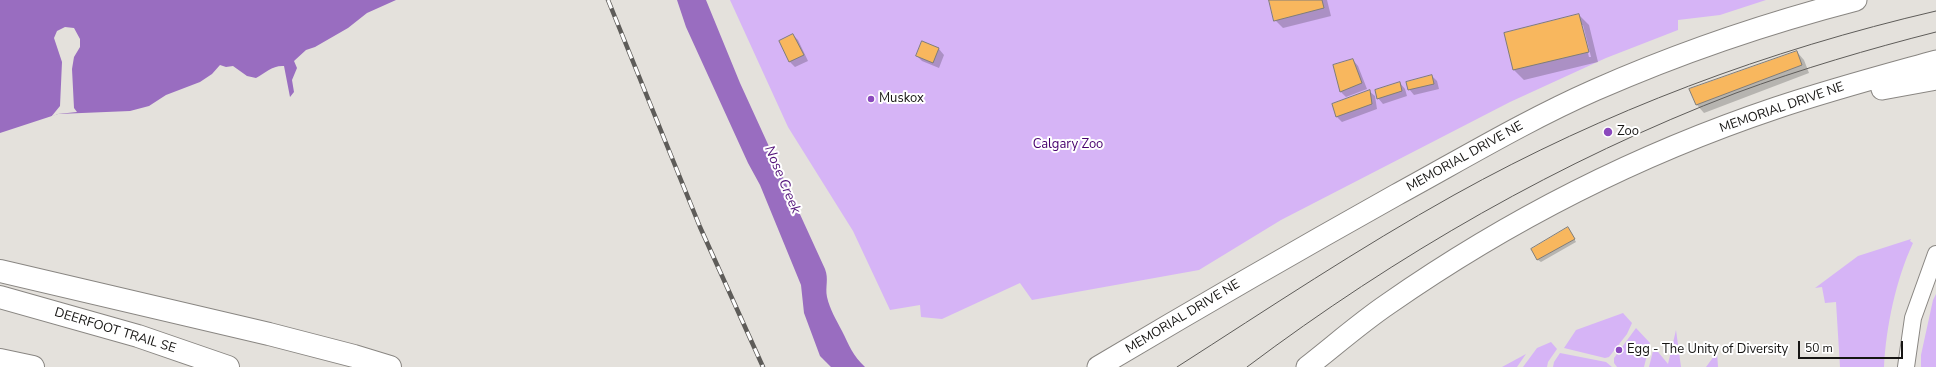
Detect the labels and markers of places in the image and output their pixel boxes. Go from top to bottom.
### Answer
place label: Muskox [879,91,924,107]
marker: Muskox [866,94,876,104]
place label: Zoo [1617,124,1639,140]
marker: Zoo [1602,126,1614,138]
place label: Egg - The Unity of Diversity [1627,342,1788,358]
marker: Egg - The Unity of Diversity [1614,345,1624,355]

